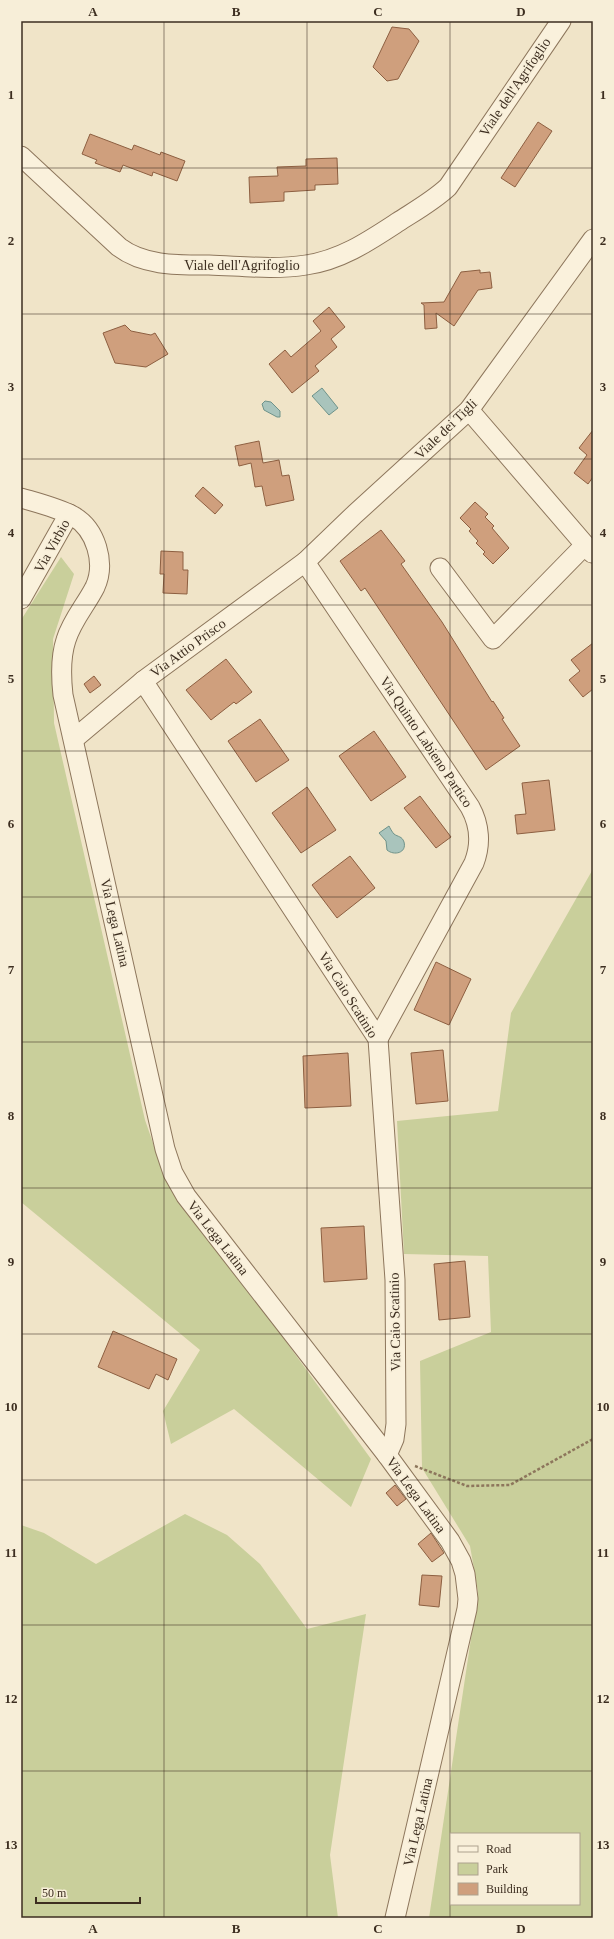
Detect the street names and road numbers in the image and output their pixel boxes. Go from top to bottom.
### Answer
street label: Viale dell'Agrifoglio [476,35,554,139]
street label: Viale dell'Agrifoglio [184,258,300,273]
street label: Viale dei Tigli [412,396,480,462]
street label: Via Virbio [31,517,73,575]
street label: Via Attio Prisco [147,616,229,680]
street label: Via Quinto Labieno Partico [377,674,475,810]
street label: Via Lega Latina [98,877,133,969]
street label: Via Caio Scatinio [315,949,381,1041]
street label: Via Lega Latina [184,1198,252,1279]
street label: Via Caio Scatinio [387,1273,403,1371]
street label: Via Lega Latina [383,1454,449,1536]
street label: Via Lega Latina [401,1776,436,1868]

